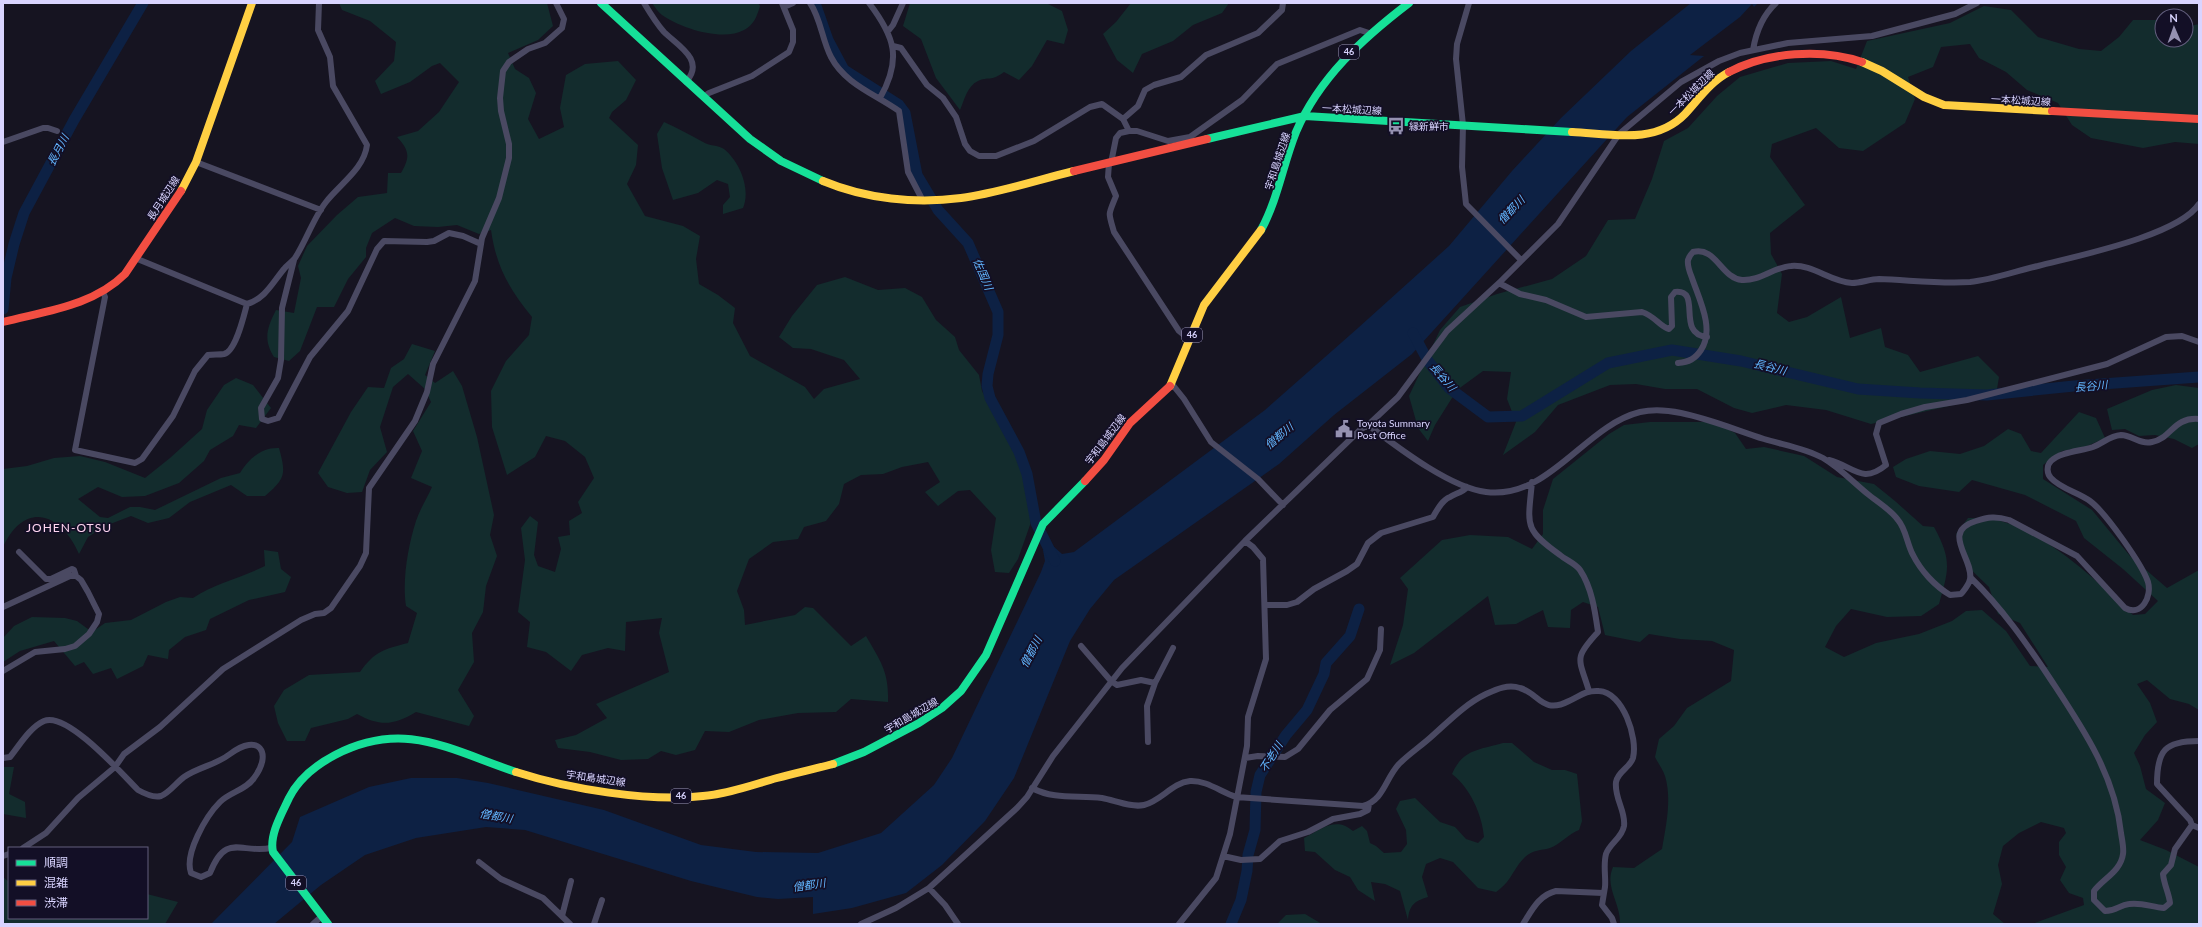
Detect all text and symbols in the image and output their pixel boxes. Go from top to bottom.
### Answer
north arrow [2154,8,2194,48]
text: N [2169,11,2178,24]
road number: 46 [1339,45,1359,59]
street label: 一本松城辺線 [1666,67,1716,117]
street label: 一本松城辺線 [1991,92,2051,108]
street label: 一本松城辺線 [1322,101,1382,117]
bus stop icon: 縁新鮮市 [1386,116,1406,136]
place label: 縁新鮮市 [1409,120,1449,132]
water label: 長月川 [44,131,72,167]
street label: 宇和島城辺線 [1262,131,1292,191]
street label: 長月城辺線 [144,174,182,222]
water label: 僧都川 [1495,193,1527,226]
water label: 佐国川 [971,256,996,292]
road number: 46 [1182,328,1202,342]
water label: 長谷川 [1753,356,1789,377]
water label: 長谷川 [1428,360,1460,394]
water label: 長谷川 [2074,378,2109,393]
street label: 宇和島城辺線 [1082,411,1128,467]
place label: Toyota Summary Post Office [1357,417,1431,441]
water label: 僧都川 [1262,419,1296,451]
public building icon: Toyota Summary Post Office [1334,419,1354,439]
district label: JOHEN-OTSU [26,520,112,535]
water label: 僧都川 [1017,633,1045,669]
street label: 宇和島城辺線 [882,695,940,735]
water label: 不老川 [1256,738,1285,774]
street label: 宇和島城辺線 [565,768,627,788]
road number: 46 [671,789,691,803]
water label: 僧都川 [479,806,514,825]
legend [8,847,148,919]
text: 順調 [44,855,68,870]
text: 混雑 [44,875,68,890]
road number: 46 [286,876,306,890]
water label: 僧都川 [792,876,827,893]
text: 渋滞 [44,895,68,910]

